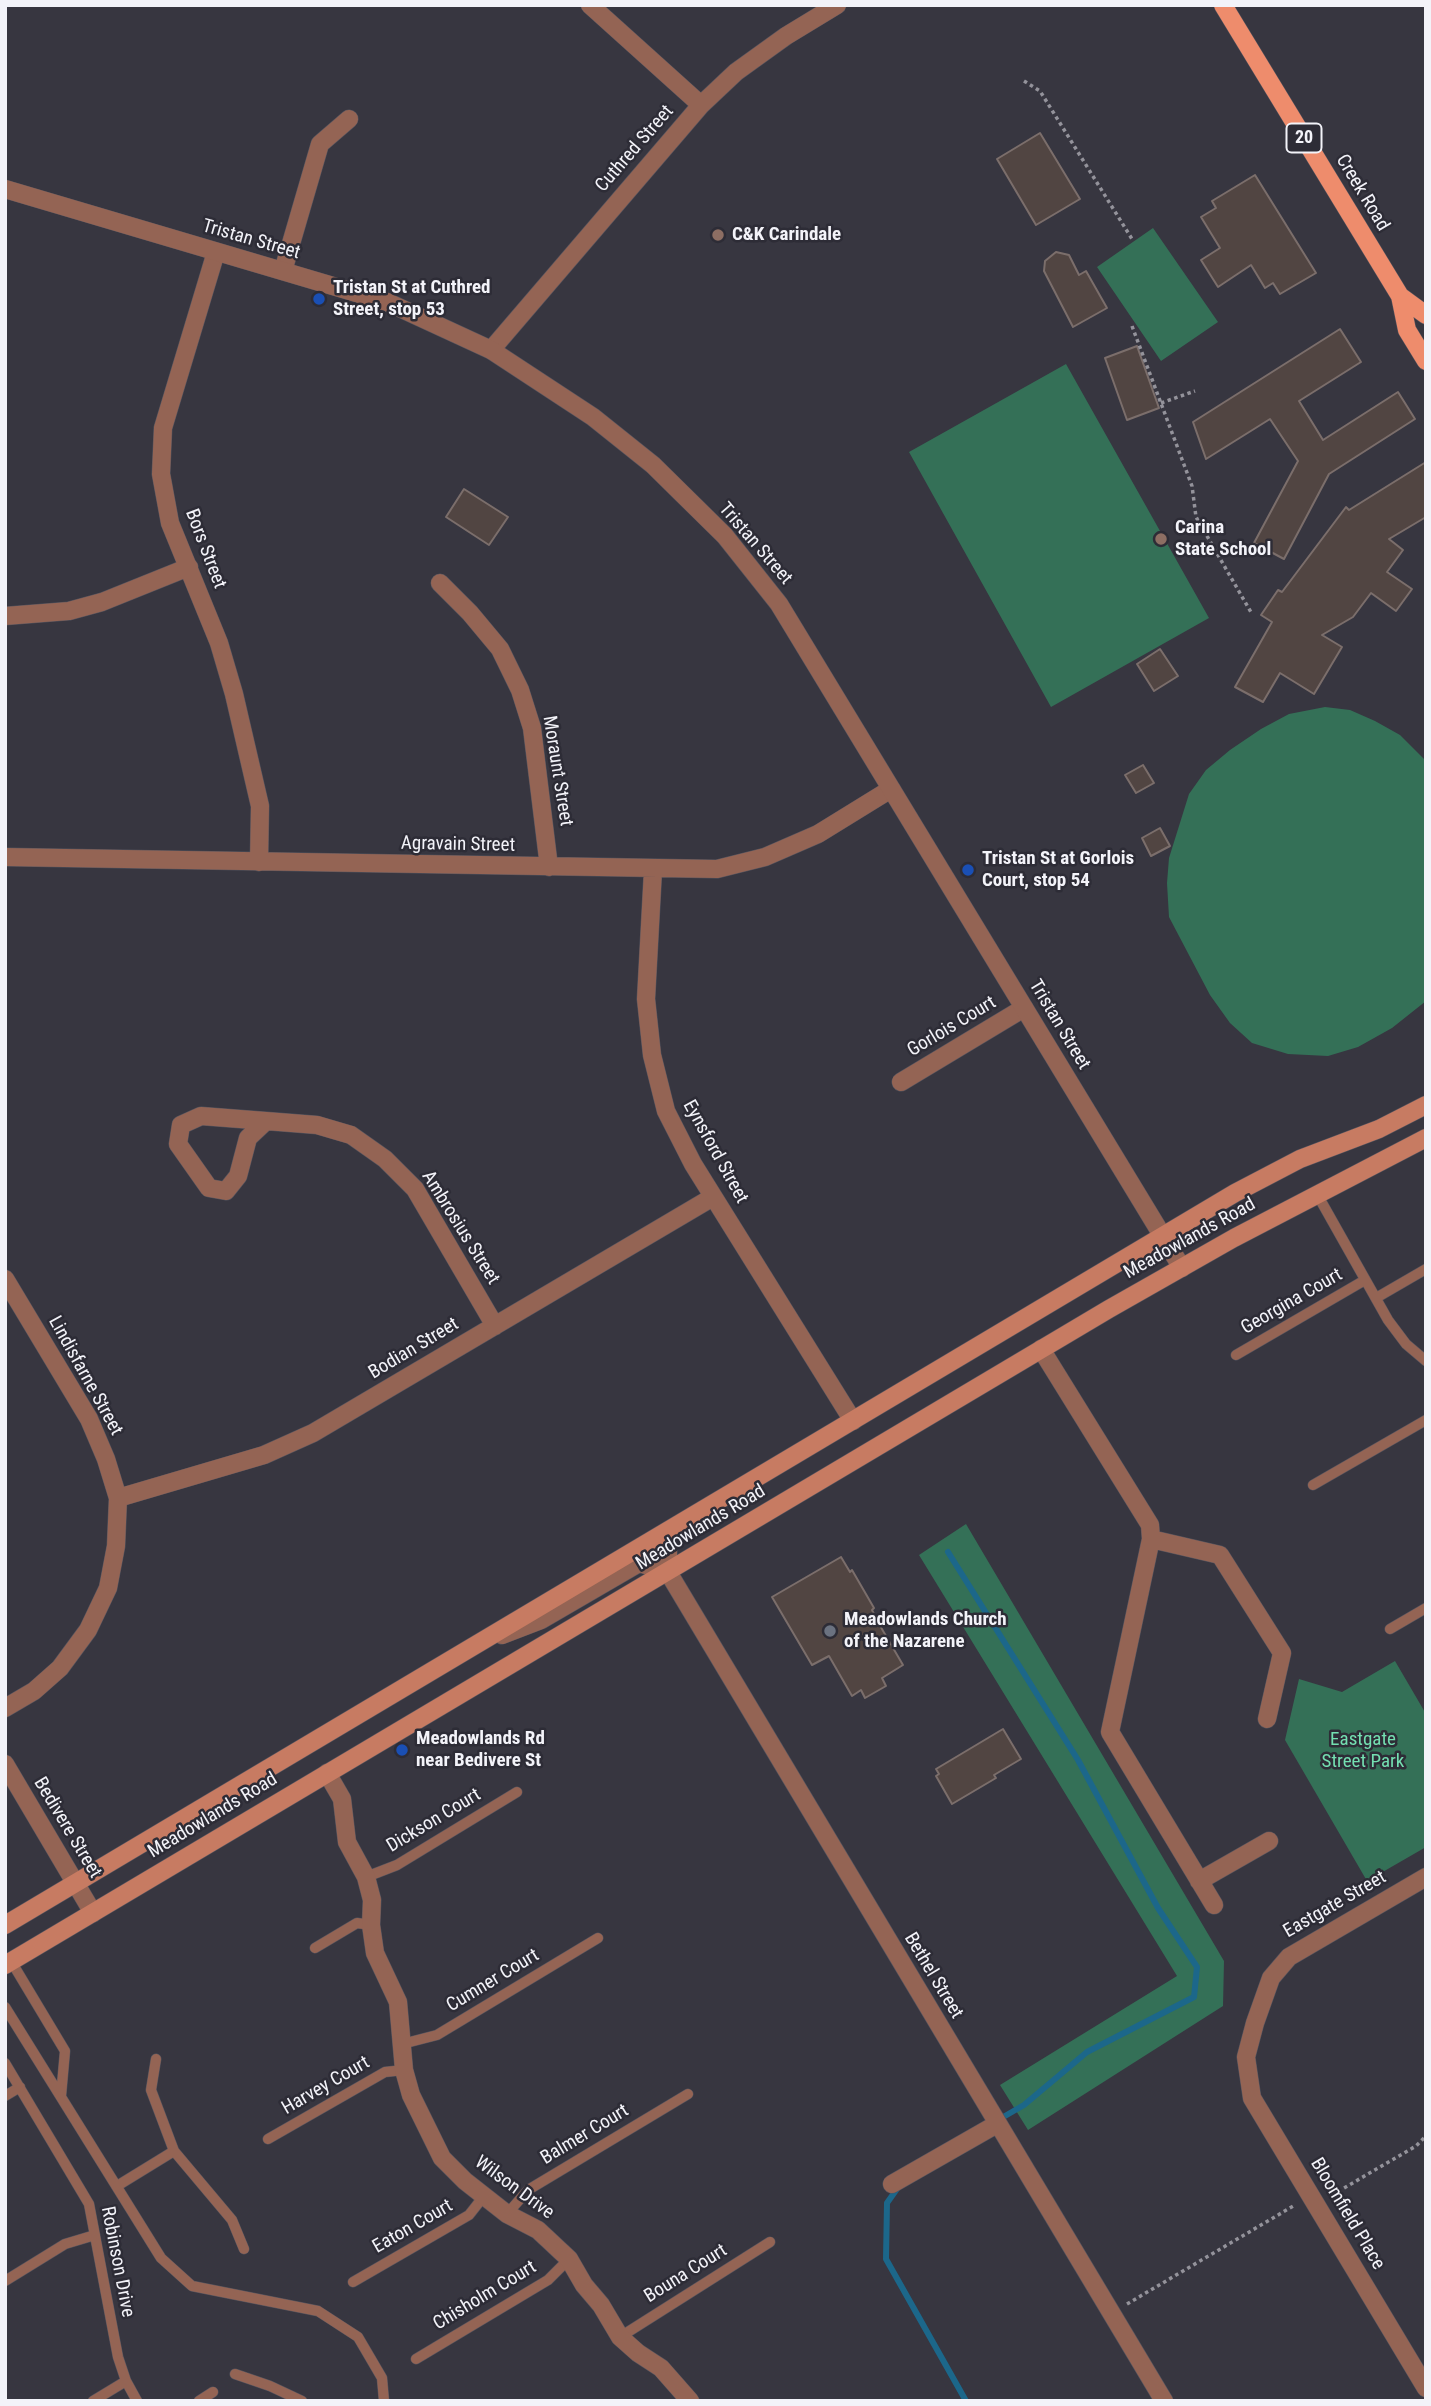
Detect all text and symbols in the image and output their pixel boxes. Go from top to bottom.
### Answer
street label: Cuthred Street [591,101,679,197]
road number: 20 [1286,124,1322,153]
street label: Creek Road [1330,151,1394,235]
street label: Tristan Street [199,215,303,265]
place label: C&K Carindale [732,224,841,246]
marker: C&K Carindale [710,227,726,243]
place label: Tristan St at Cuthred Street, stop 53 [333,277,490,321]
marker: Tristan St at Cuthred Street, stop 53 [311,291,327,307]
street label: Tristan Street [713,498,797,590]
street label: Bors Street [179,506,231,592]
place label: Carina State School [1175,517,1271,561]
marker: Carina State School [1153,531,1169,547]
street label: Moraunt Street [537,714,577,828]
street label: Agravain Street [401,833,515,857]
place label: Tristan St at Gorlois Court, stop 54 [982,848,1134,892]
marker: Tristan St at Gorlois Court, stop 54 [960,862,976,878]
street label: Tristan Street [1023,976,1095,1074]
street label: Gorlois Court [904,992,1000,1062]
street label: Eynsford Street [677,1096,753,1208]
street label: Ambrosius Street [416,1167,504,1289]
street label: Meadowlands Road [1120,1193,1260,1285]
street label: Georgina Court [1237,1264,1347,1340]
street label: Lindisfarne Street [43,1312,127,1440]
street label: Bodian Street [365,1313,463,1385]
street label: Meadowlands Road [632,1480,770,1576]
place label: Meadowlands Church of the Nazarene [844,1609,1007,1653]
marker: Meadowlands Church of the Nazarene [822,1623,838,1639]
place label: Meadowlands Rd near Bedivere St [416,1728,545,1772]
park label: Eastgate Street Park [1322,1729,1404,1773]
marker: Meadowlands Rd near Bedivere St [394,1742,410,1758]
street label: Meadowlands Road [144,1768,282,1864]
street label: Bedivere Street [28,1774,106,1882]
street label: Dickson Court [383,1784,485,1858]
street label: Eastgate Street [1280,1866,1390,1944]
street label: Bethel Street [898,1929,968,2023]
street label: Cumner Court [443,1944,543,2018]
street label: Harvey Court [278,2052,374,2120]
street label: Balmer Court [537,2100,633,2170]
street label: Wilson Drive [470,2151,558,2225]
street label: Bloomfield Place [1305,2154,1389,2274]
street label: Eaton Court [369,2195,457,2259]
street label: Robinson Drive [95,2205,139,2319]
street label: Bouna Court [640,2240,732,2308]
street label: Chisholm Court [429,2256,541,2336]

